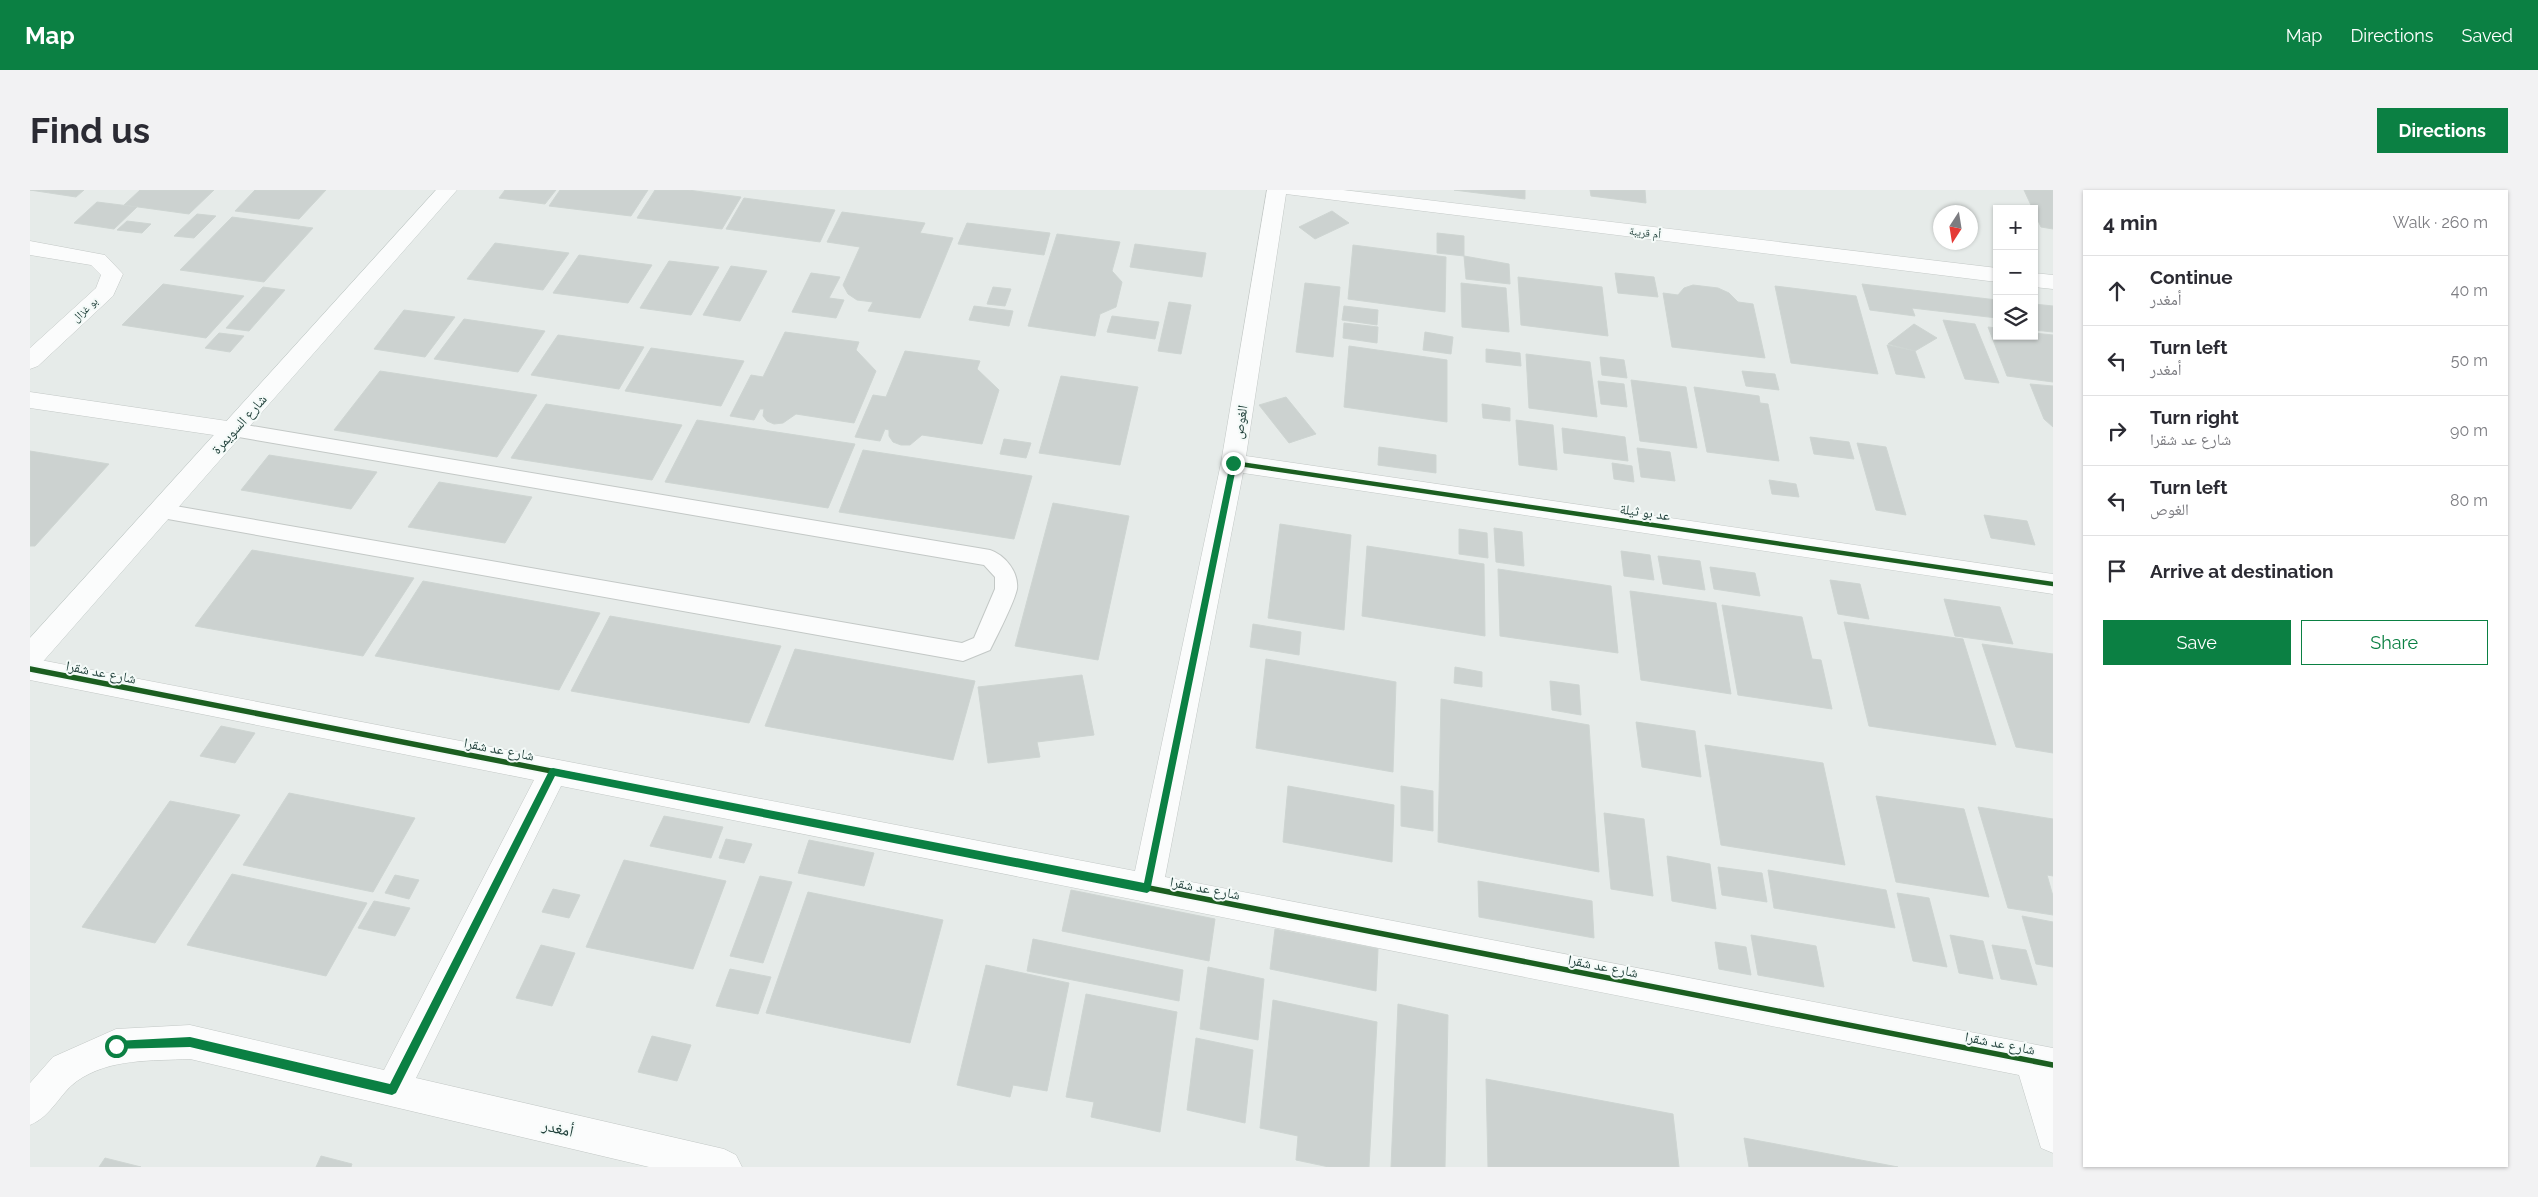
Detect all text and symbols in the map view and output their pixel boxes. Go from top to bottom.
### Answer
text: Map [25,21,75,50]
text: Map [2286,25,2322,46]
text: Directions [2350,25,2434,46]
text: Saved [2462,25,2513,46]
button: Directions [2377,108,2508,153]
text: Find us [30,110,150,151]
north arrow [1933,205,1978,250]
map controls [1993,205,2038,340]
button: + [1993,205,2038,250]
text: 4 min [2103,210,2158,235]
text: Walk · 260 m [2393,213,2488,232]
street label: أم قريبة [1628,224,1662,241]
button: − [1993,250,2038,295]
text: Continue [2150,266,2233,288]
icon: ahead [2103,277,2131,305]
text: 40 m [2451,281,2488,300]
text: أمغدر [2150,290,2182,309]
street label: بو غزال [70,295,100,325]
button: layers [1993,295,2038,340]
text: Turn left [2150,336,2227,358]
icon: left [2103,347,2131,375]
text: 50 m [2451,351,2488,370]
text: أمغدر [2150,360,2182,379]
street label: شارع السويمرة [208,391,271,458]
street label: الغوص [1229,404,1252,440]
text: Turn right [2150,406,2239,428]
icon: right [2103,417,2131,445]
text: 90 m [2450,421,2488,440]
text: شارع عد شقرا [2150,430,2231,449]
route end [1222,452,1245,475]
text: Turn left [2150,476,2227,498]
icon: left [2103,487,2131,515]
text: 80 m [2450,491,2488,510]
text: الغوص [2150,500,2189,519]
street label: عد بو ثيلة [1619,501,1671,524]
icon: arrive [2103,557,2131,585]
text: Arrive at destination [2150,560,2334,582]
button: Save [2103,620,2291,665]
button: Share [2301,620,2488,665]
street label: شارع عد شقرا [64,657,137,689]
street label: شارع عد شقرا [462,734,535,766]
street label: شارع عد شقرا [1168,873,1241,905]
street label: شارع عد شقرا [1566,951,1639,983]
street label: شارع عد شقرا [1963,1028,2036,1060]
route start [105,1035,128,1058]
street label: أمغدر [540,1115,575,1141]

